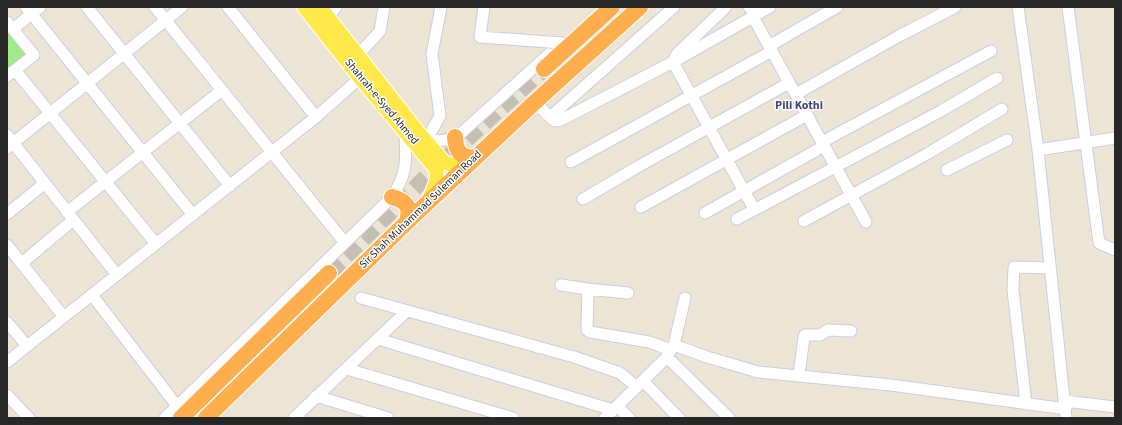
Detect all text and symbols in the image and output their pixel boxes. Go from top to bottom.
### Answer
street label: Shahrah-e-Syed Ahmed [341,56,421,148]
district label: Pili Kothi [775,99,823,113]
street label: Sir Shah Muhammad Suleman Road [357,148,485,272]

